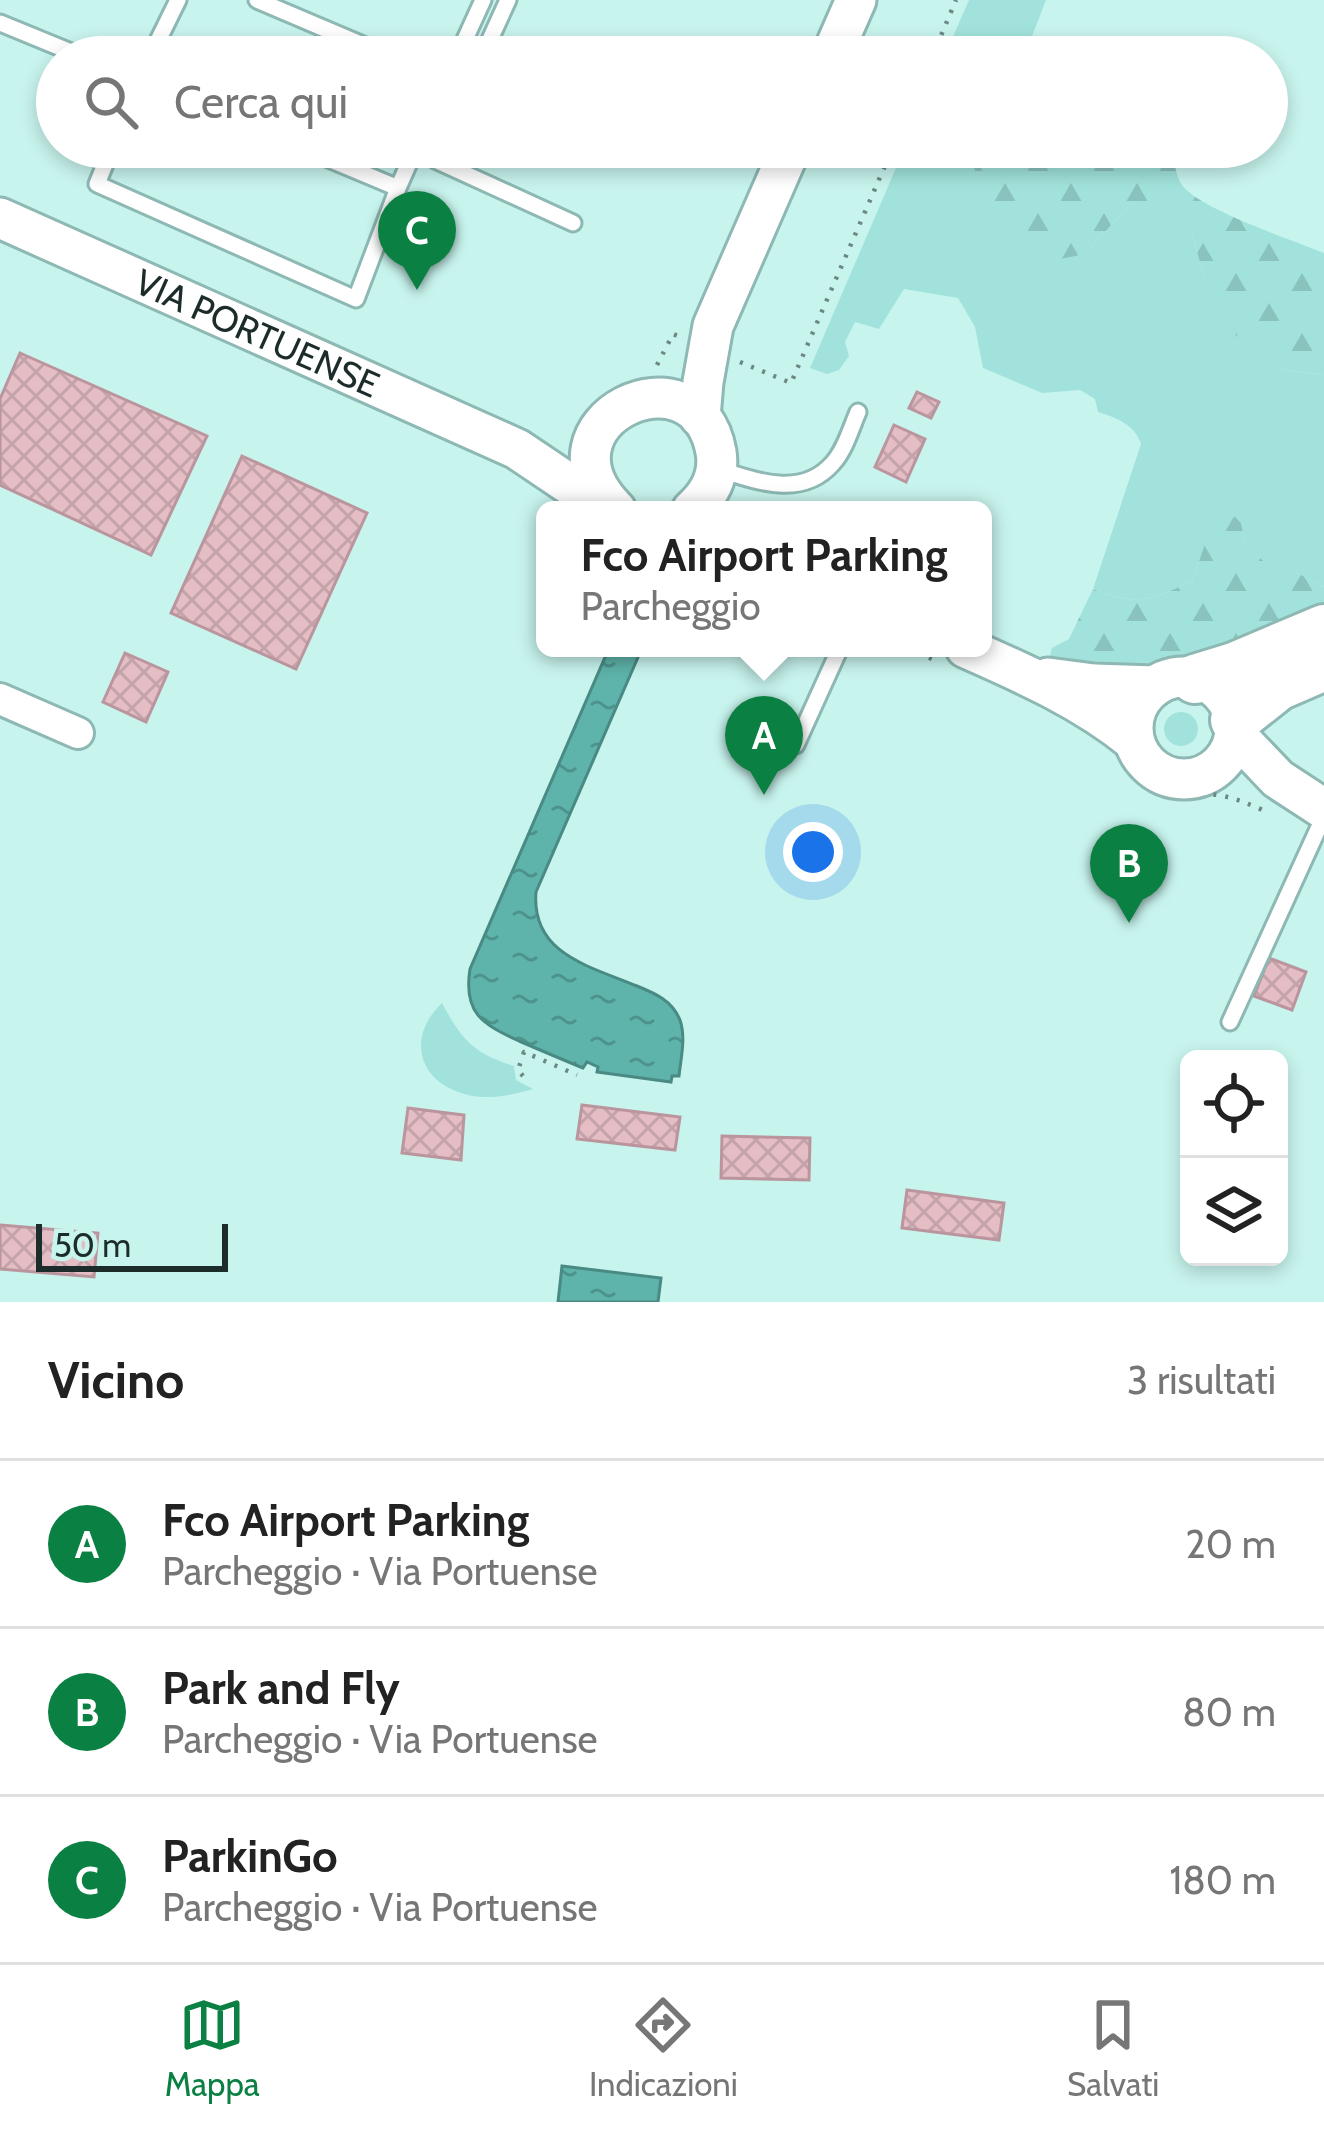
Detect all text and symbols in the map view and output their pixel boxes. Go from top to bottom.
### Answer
search box [36,36,1288,168]
icon: search [78,69,144,135]
text: Cerca qui [174,75,348,129]
pin: C [378,191,456,290]
street label: VIA PORTUENSE [129,259,386,407]
popup [536,501,992,657]
text: Fco Airport Parking [580,528,948,582]
text: Parcheggio [580,582,761,630]
pin: A [725,696,803,795]
your location [783,822,843,882]
pin: B [1090,824,1168,923]
map controls [1180,1050,1288,1266]
button: locate [1180,1050,1288,1158]
button: layers [1180,1158,1288,1266]
scale bar [36,1218,228,1271]
text: 50 m [54,1225,131,1265]
text: Vicino [48,1349,184,1411]
text: 3 risultati [1127,1356,1276,1404]
text: Fco Airport Parking [162,1493,529,1547]
text: A [75,1520,99,1568]
text: 20 m [1185,1520,1276,1568]
text: Parcheggio · Via Portuense [162,1547,598,1595]
text: Park and Fly [162,1661,400,1715]
text: B [75,1688,99,1736]
text: 80 m [1182,1688,1276,1736]
text: Parcheggio · Via Portuense [162,1715,598,1763]
text: ParkinGo [162,1829,338,1883]
text: C [75,1856,99,1904]
text: 180 m [1169,1856,1276,1904]
text: Parcheggio · Via Portuense [162,1883,598,1931]
tab: Mappa [165,1992,260,2104]
tab: Indicazioni [589,1992,738,2104]
tab: Salvati [1067,1992,1159,2104]

